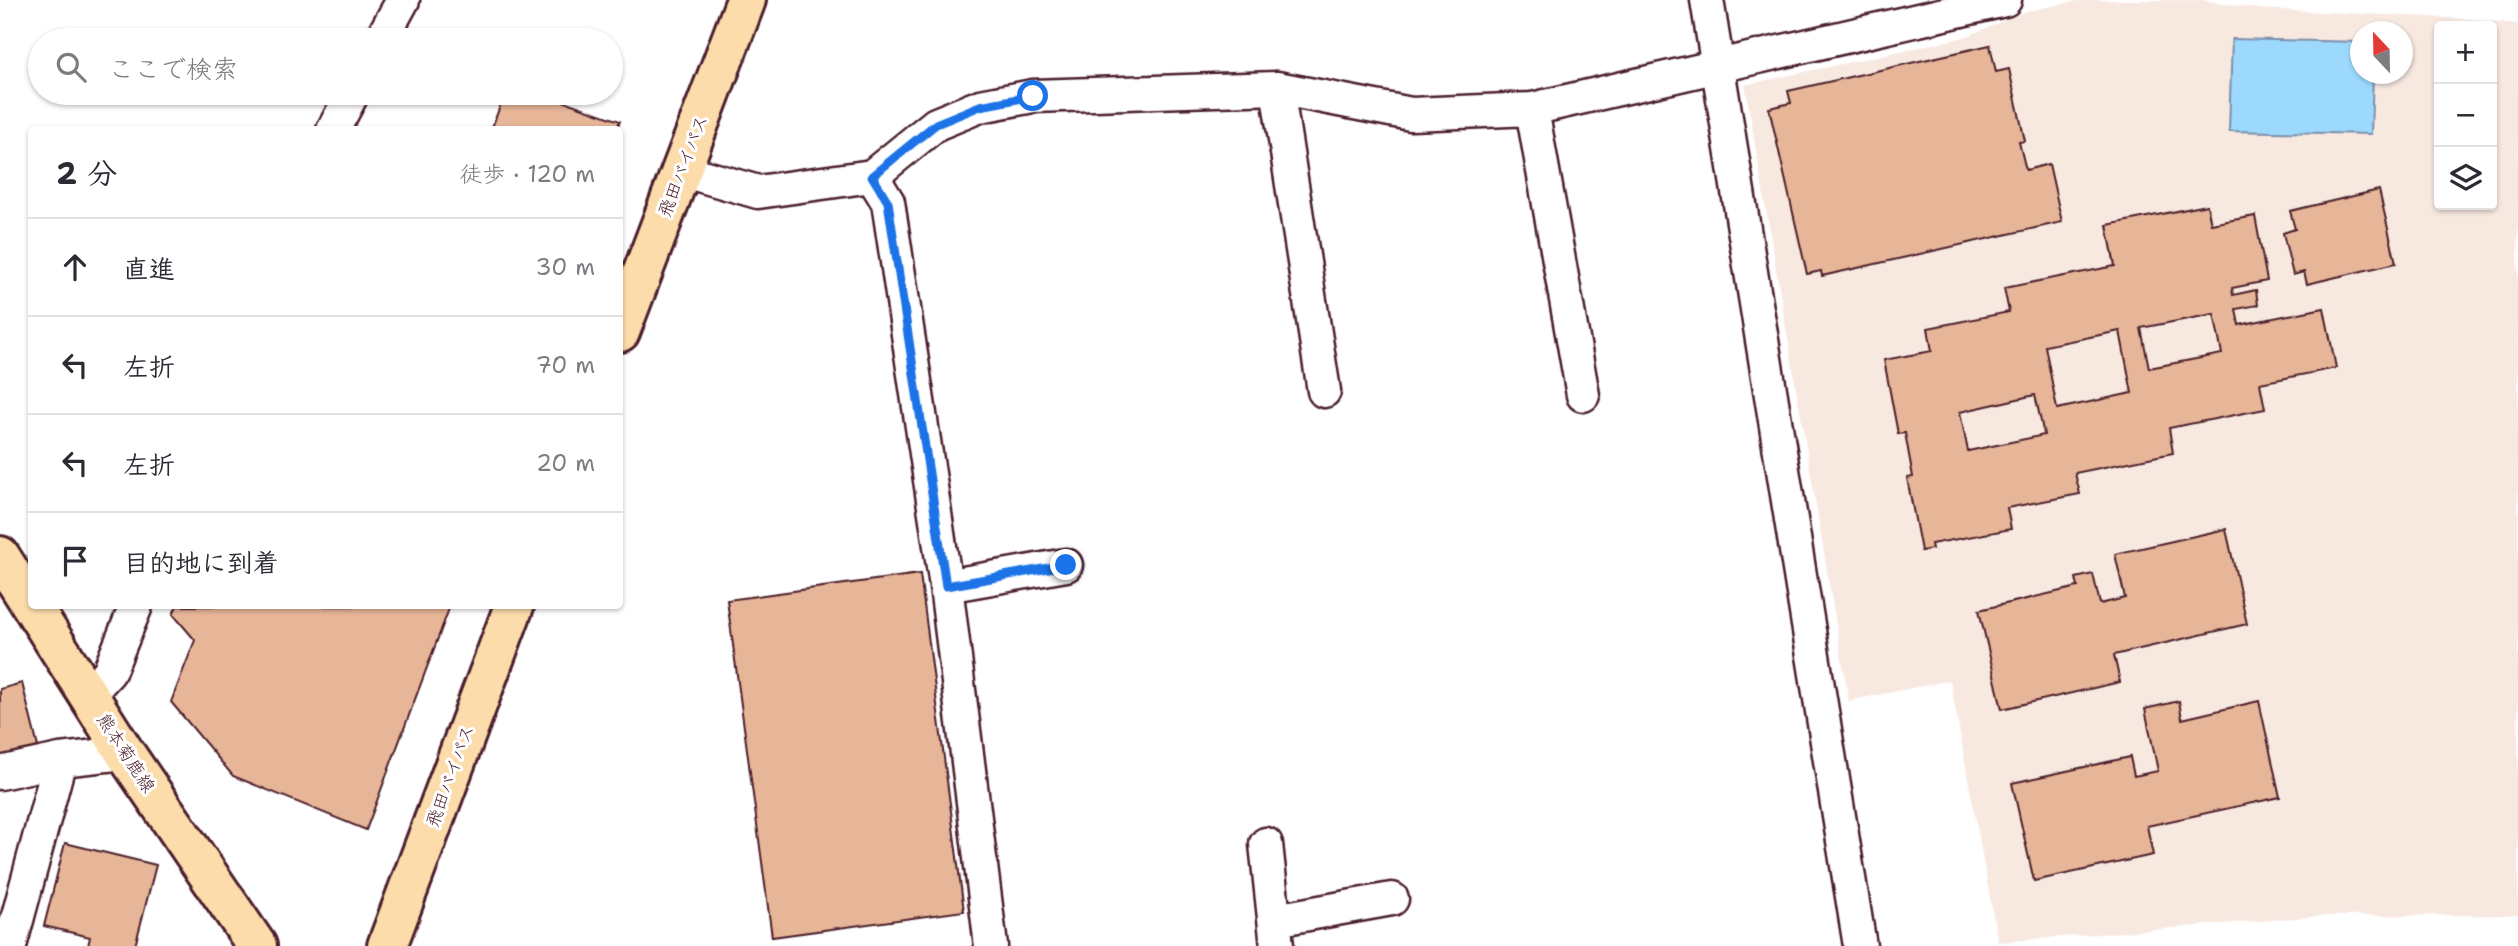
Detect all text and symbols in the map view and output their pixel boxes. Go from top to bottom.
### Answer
north arrow [2350,21,2413,84]
map controls [2434,21,2497,210]
button: + [2434,21,2497,84]
search box [28,28,623,105]
icon: search [52,48,90,86]
text: ここで検索 [108,51,238,86]
route start [1017,80,1048,111]
button: − [2434,84,2497,147]
street label: 飛田バイパス [653,111,713,221]
button: layers [2434,147,2497,210]
text: 2 分 [56,153,117,194]
text: 徒歩 · 120 m [459,159,595,189]
icon: ahead [56,248,94,286]
text: 直進 [123,251,175,286]
text: 30 m [536,252,595,282]
icon: left [56,346,94,384]
text: 左折 [123,349,175,384]
text: 70 m [536,350,595,380]
icon: left [56,444,94,482]
text: 左折 [123,447,175,482]
text: 20 m [536,448,595,478]
icon: arrive [56,542,94,580]
text: 目的地に到着 [123,545,279,580]
route end [1050,549,1081,580]
street label: 熊本菊鹿線 [91,709,161,797]
street label: 飛田バイパス [420,721,480,831]

